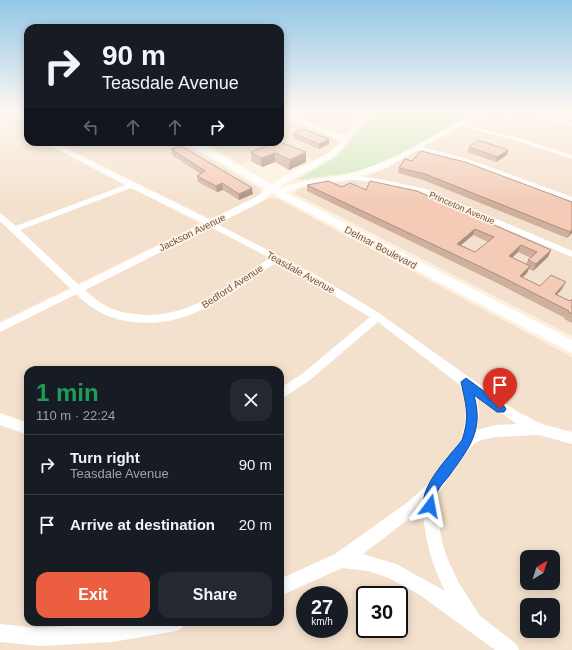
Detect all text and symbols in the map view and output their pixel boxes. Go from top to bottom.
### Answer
icon: right [36,40,88,92]
text: 90 m [102,40,166,71]
text: Teasdale Avenue [102,73,239,93]
icon: left [80,116,102,138]
icon: ahead [122,116,144,138]
icon: ahead [164,116,186,138]
icon: right [206,116,228,138]
street label: Princeton Avenue [428,190,496,226]
street label: Jackson Avenue [157,211,228,253]
street label: Delmar Boulevard [343,224,419,271]
street label: Teasdale Avenue [265,249,337,296]
street label: Bedford Avenue [200,262,265,310]
pin [483,368,517,409]
icon: arrive [489,374,511,396]
text: 1 min [36,379,99,406]
button: close [230,379,272,421]
text: 110 m · 22:24 [36,408,115,423]
text: Turn right [70,449,140,466]
icon: right [36,454,58,476]
text: 90 m [239,456,272,473]
text: Teasdale Avenue [70,466,169,481]
position arrow [409,485,451,527]
icon: arrive [36,514,58,536]
text: Arrive at destination [70,516,215,533]
text: 20 m [239,516,272,533]
north arrow [520,550,560,590]
map controls [520,550,560,638]
button: Exit [36,572,150,618]
button: Share [158,572,272,618]
speed limit sign: 30 [356,586,408,638]
text: 27 [311,596,333,618]
button: sound [520,598,560,638]
text: km/h [311,616,333,627]

